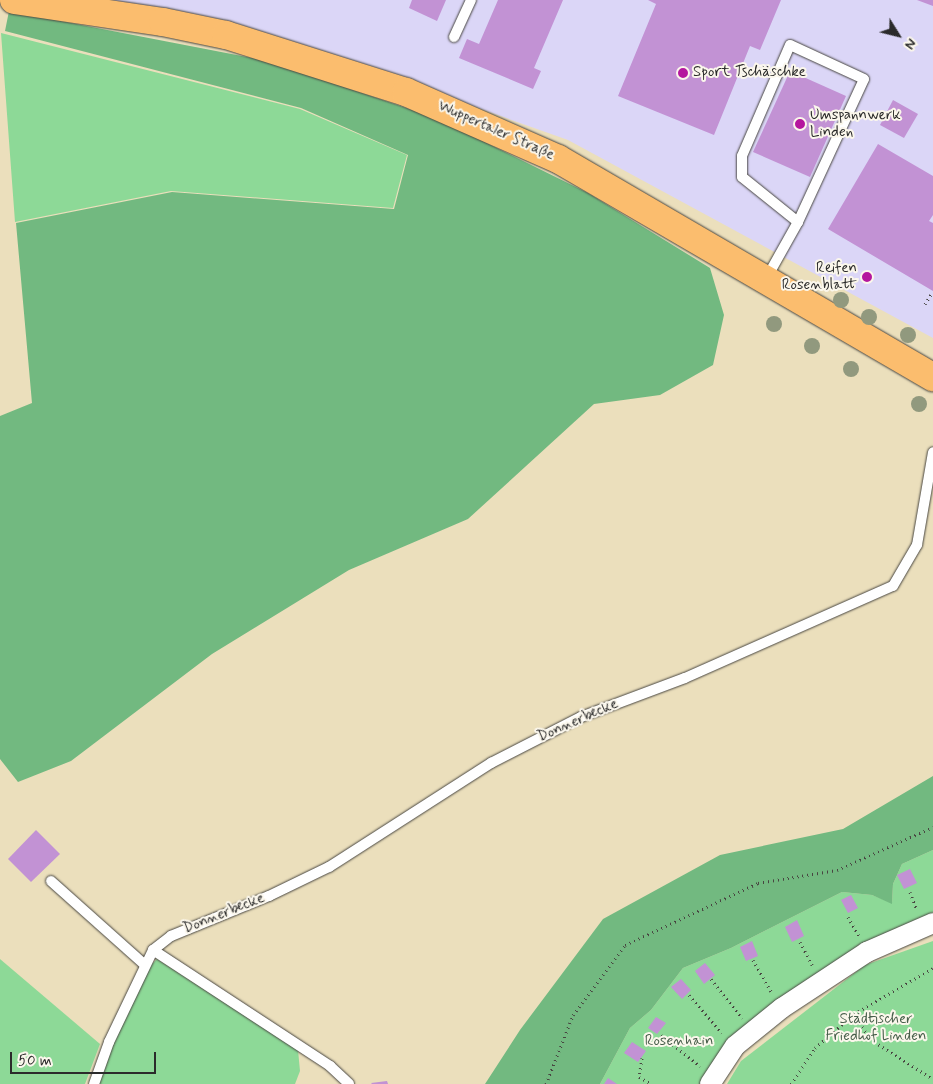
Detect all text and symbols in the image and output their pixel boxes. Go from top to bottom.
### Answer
north arrow [873,10,923,60]
text: N [900,35,920,53]
place label: Sport Tschäschke [693,64,805,82]
marker: Sport Tschäschke [677,67,689,79]
street label: Wuppertaler Straße [435,97,557,165]
place label: Umspannwerk Linden [810,106,901,141]
marker: Umspannwerk Linden [794,118,806,130]
place label: Reifen Rosenblatt [782,259,857,294]
marker: Reifen Rosenblatt [861,271,873,283]
street label: Donnerbecke [535,695,621,747]
street label: Donnerbecke [181,890,267,938]
park label: Städtischer Friedhof Linden [826,1010,926,1045]
park label: Rosenhain [645,1033,713,1051]
scale bar [12,1042,159,1074]
text: 50 m [18,1051,52,1071]

